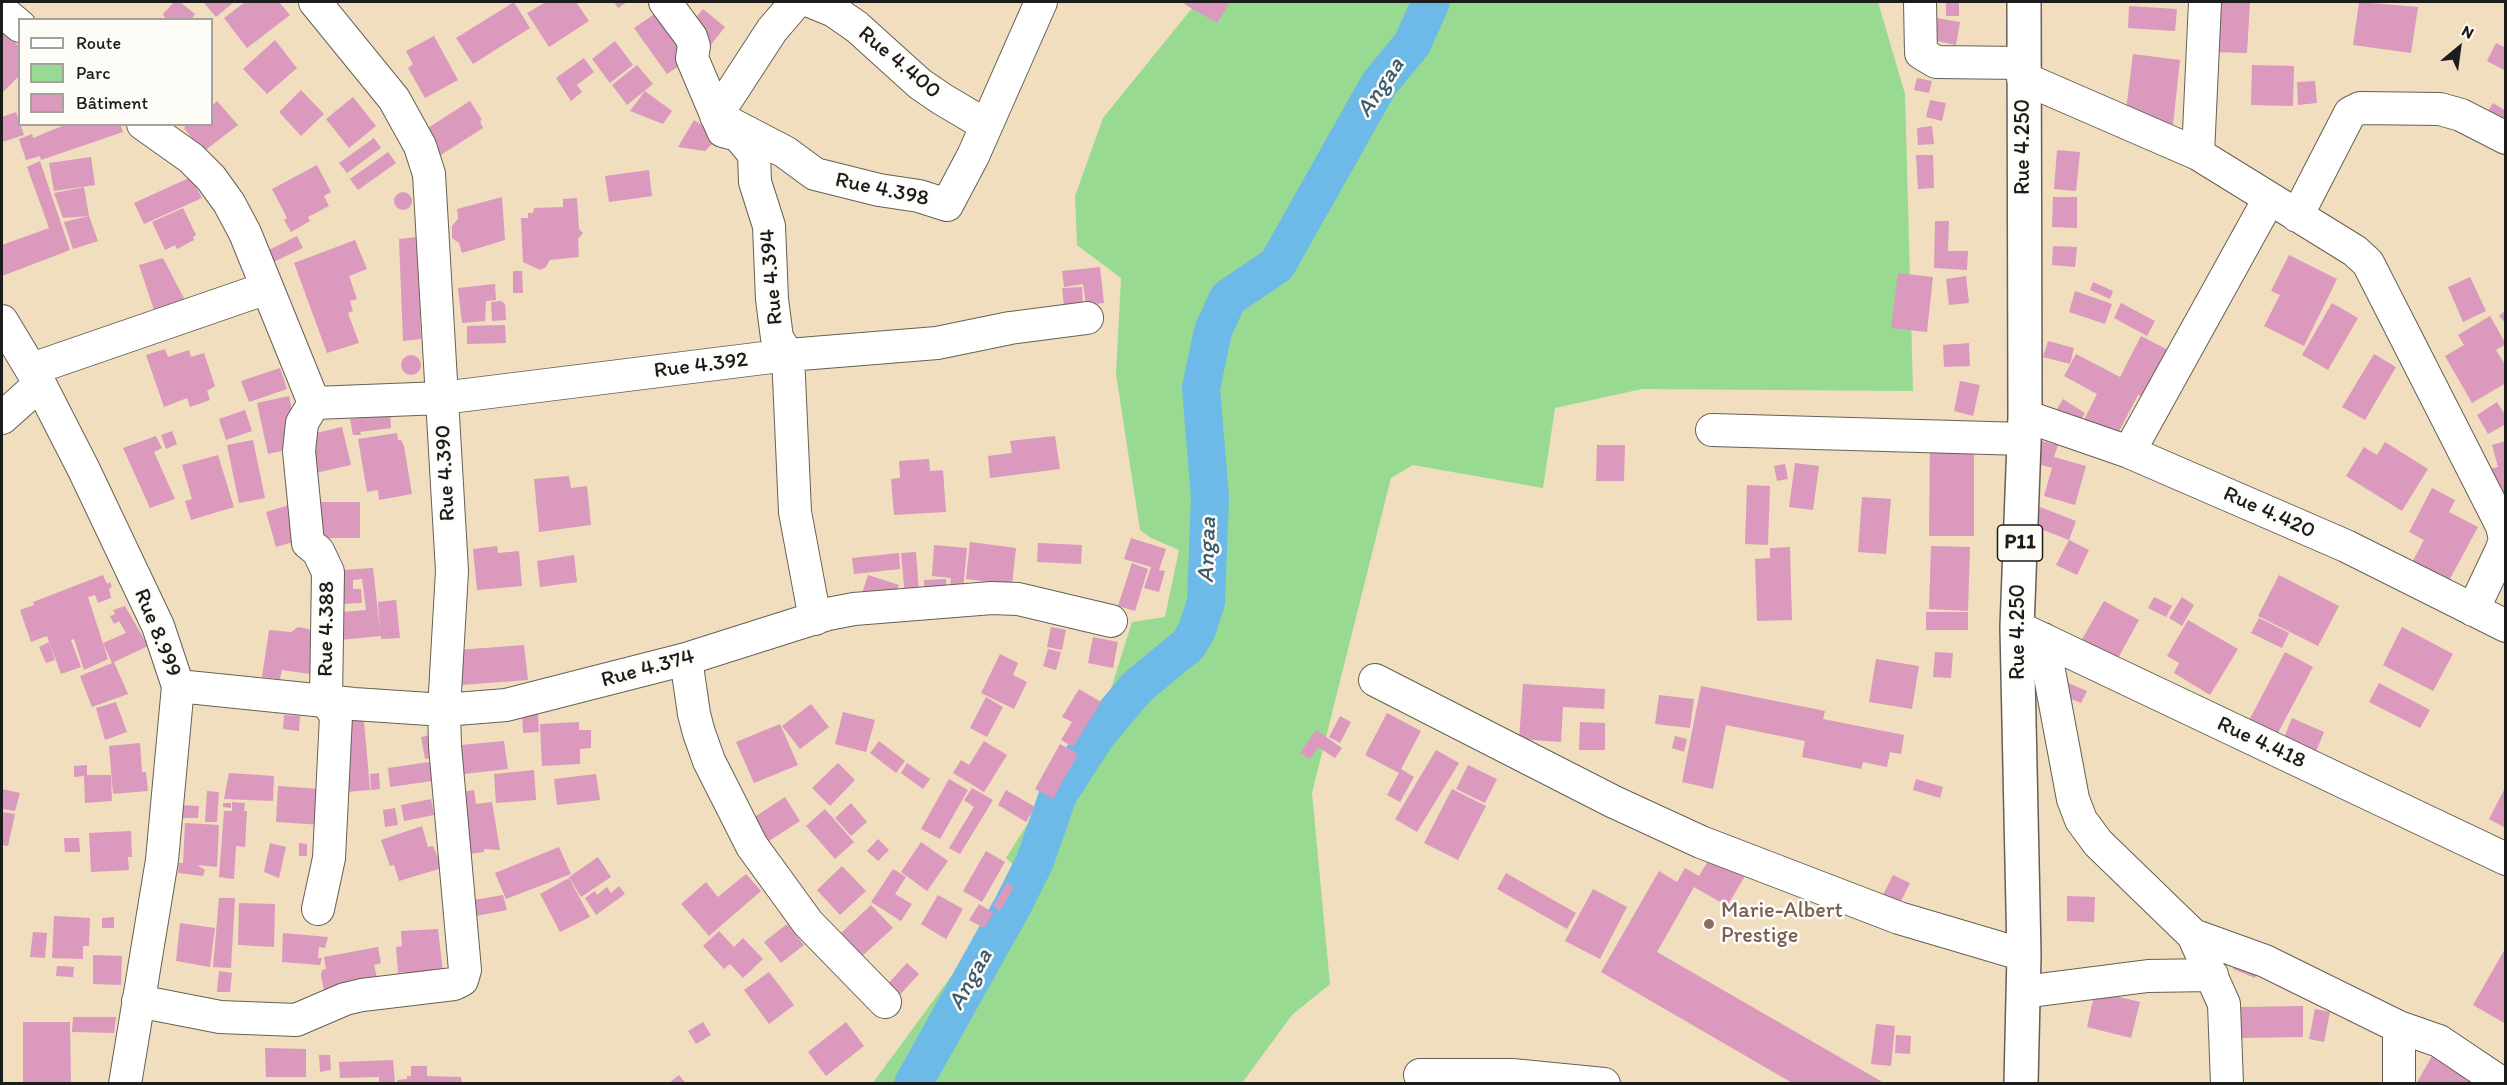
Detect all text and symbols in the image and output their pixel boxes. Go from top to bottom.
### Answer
legend [18,18,213,126]
north arrow [2429,18,2489,78]
street label: Rue 4.400 [852,21,946,105]
text: N [2459,21,2477,43]
text: Route [76,32,121,54]
water label: Angaa [1351,53,1411,123]
text: Parc [76,62,110,84]
text: Bâtiment [76,92,148,114]
street label: Rue 4.250 [2010,99,2036,195]
street label: Rue 4.398 [833,167,931,213]
street label: Rue 4.394 [755,228,789,326]
street label: Rue 4.392 [652,347,750,385]
street label: Rue 4.390 [430,424,462,522]
street label: Rue 4.420 [2219,481,2319,545]
water label: Angaa [1192,517,1224,583]
road number: P11 [1998,525,2042,561]
street label: Rue 4.388 [313,581,341,677]
street label: Rue 4.250 [2005,584,2031,680]
street label: Rue 8.999 [127,585,187,681]
street label: Rue 4.374 [598,644,698,694]
street label: Rue 4.418 [2212,711,2310,775]
place label: Marie-Albert Prestige [1721,898,1843,950]
marker: Marie-Albert Prestige [1702,917,1716,931]
water label: Angaa [943,944,999,1016]

